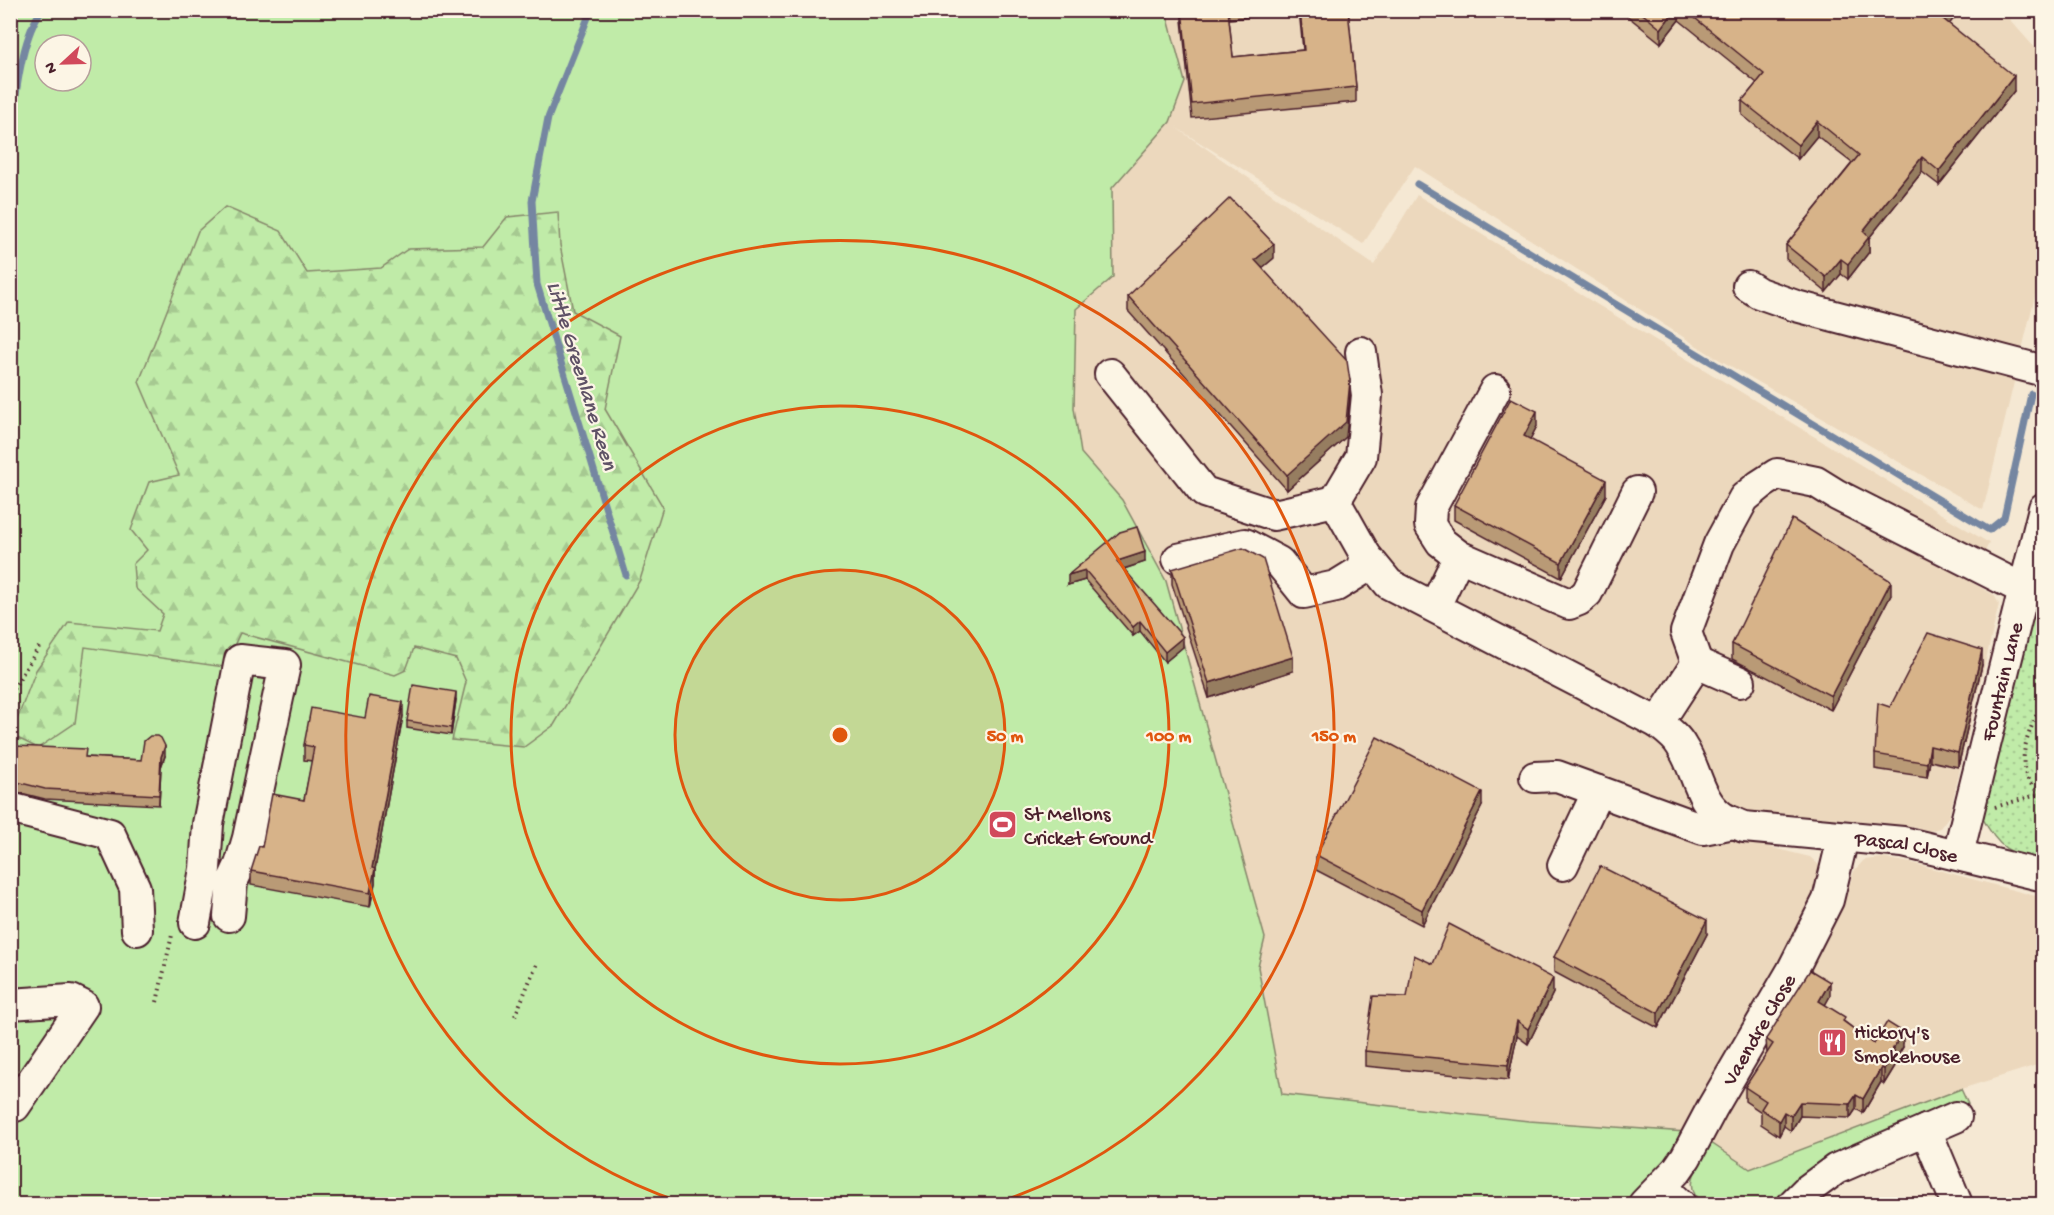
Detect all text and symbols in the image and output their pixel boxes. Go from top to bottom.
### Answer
north arrow [33,33,93,93]
text: N [41,58,63,76]
water label: Little Greenlane Reen [539,279,621,474]
street label: Fountain Lane [1977,619,2031,745]
centre of rings [830,725,850,745]
text: 50 m [987,727,1024,748]
text: 100 m [1146,727,1192,748]
text: 150 m [1311,727,1356,748]
place label: St Mellons Cricket Ground [1024,804,1154,853]
sports icon: St Mellons Cricket Ground [987,809,1019,841]
street label: Pascal Close [1852,828,1961,871]
street label: Vaendre Close [1718,970,1804,1092]
place label: Hickory's Smokehouse [1854,1022,1962,1071]
restaurant icon: Hickory's Smokehouse [1817,1027,1849,1059]

